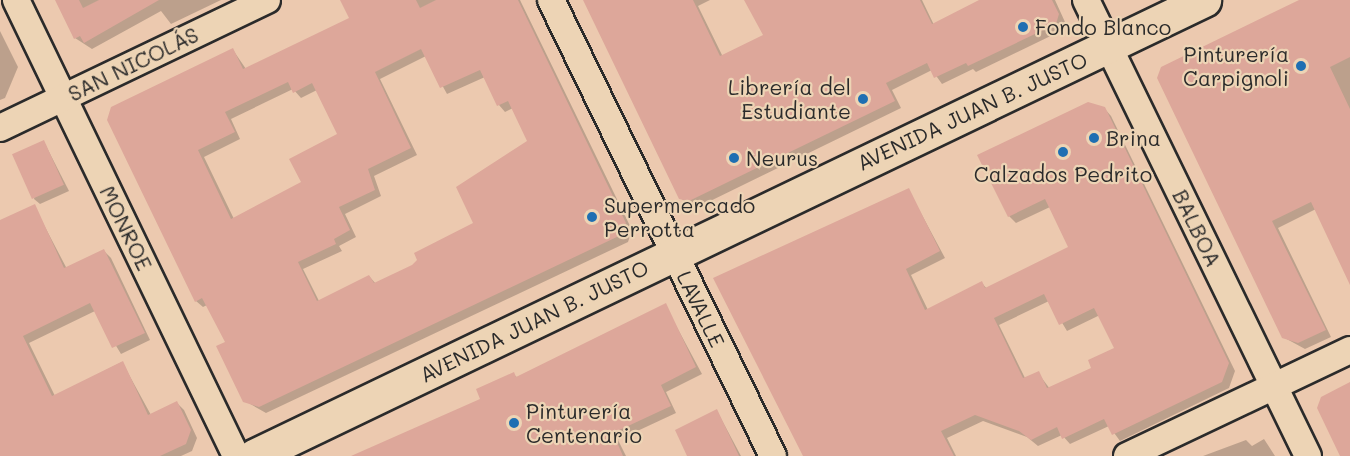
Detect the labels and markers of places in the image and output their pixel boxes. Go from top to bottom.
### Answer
place label: Fondo Blanco [1035,14,1171,40]
marker: Fondo Blanco [1016,20,1030,34]
place label: Pinturería Carpignoli [1183,41,1289,91]
marker: Pinturería Carpignoli [1294,59,1308,73]
place label: Librería del Estudiante [728,74,851,124]
marker: Librería del Estudiante [856,92,870,106]
place label: Brina [1106,125,1161,151]
marker: Brina [1087,131,1101,145]
place label: Neurus [746,145,818,171]
marker: Calzados Pedrito [1056,145,1070,159]
marker: Neurus [727,151,741,165]
place label: Calzados Pedrito [974,161,1152,187]
place label: Supermercado Perrotta [604,192,755,242]
marker: Supermercado Perrotta [585,210,599,224]
place label: Pinturería Centenario [526,398,642,448]
marker: Pinturería Centenario [507,416,521,430]

